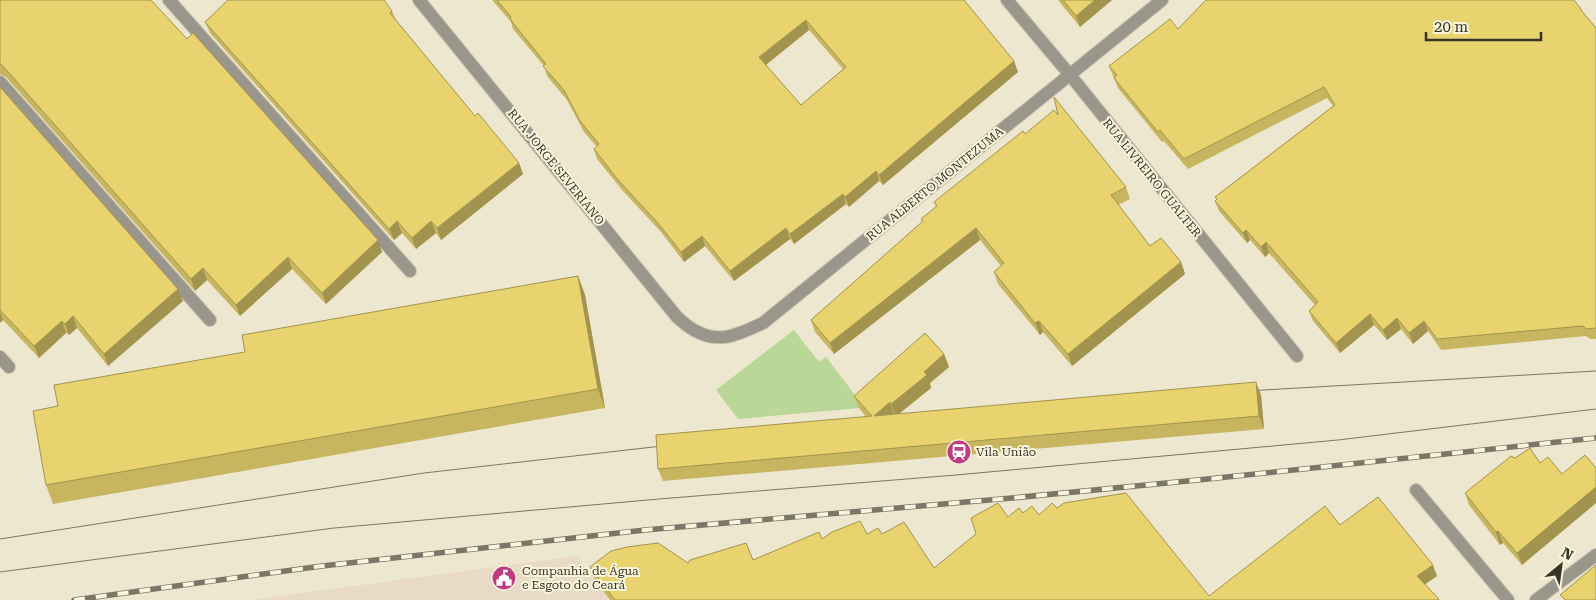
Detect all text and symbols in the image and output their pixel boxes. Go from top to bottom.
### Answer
scale bar [1426,10,1541,42]
text: 20 m [1434,18,1469,36]
street label: RUA JORGE SEVERIANO [505,106,607,228]
street label: RUA LIVREIRO GUALTER [1100,116,1204,240]
street label: RUA ALBERTO MONTEZUMA [864,124,1007,244]
station icon: Vila União [946,439,972,465]
place label: Vila União [976,445,1036,459]
north arrow [1536,540,1586,590]
text: N [1559,544,1576,563]
place label: Companhia de Água e Esgoto do Ceará [522,564,639,592]
public building icon: Companhia de Água e Esgoto do Ceará [491,565,517,591]

